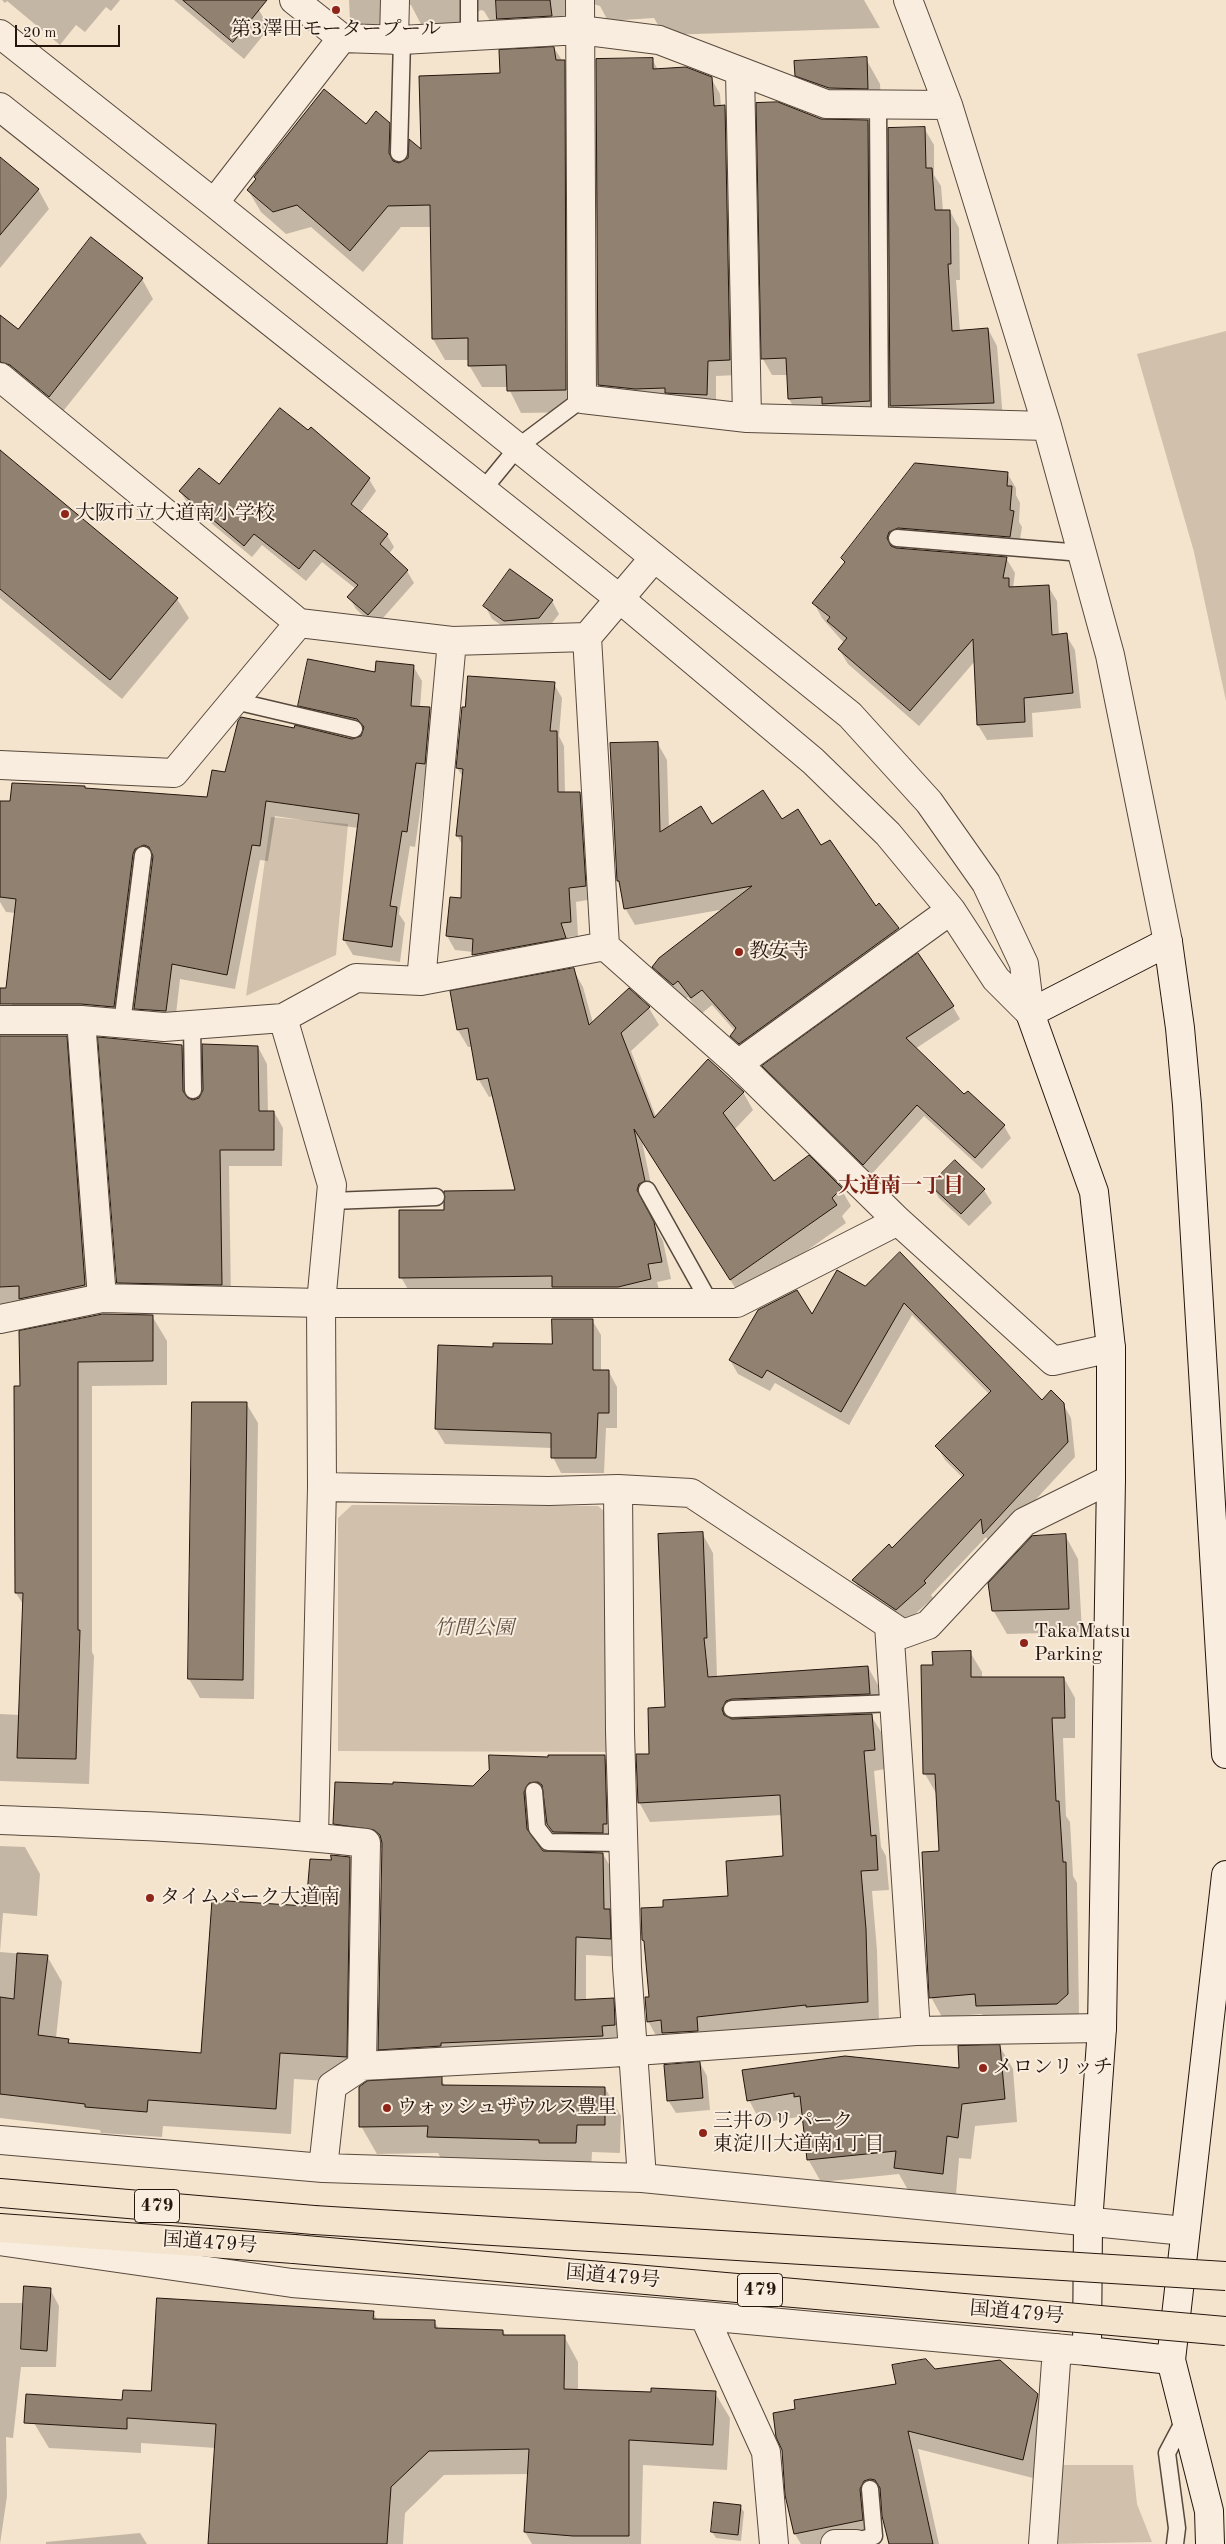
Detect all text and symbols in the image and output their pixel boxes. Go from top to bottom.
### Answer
marker: 第3澤田モータープール [330,4,342,16]
scale bar [18,15,122,47]
place label: 第3澤田モータープール [231,18,441,42]
text: 20 m [23,26,57,41]
place label: 大阪市立大道南小学校 [75,502,275,526]
marker: 大阪市立大道南小学校 [59,508,71,520]
place label: 教安寺 [749,940,809,964]
marker: 教安寺 [733,946,745,958]
district label: 大道南一丁目 [838,1173,964,1199]
park label: 竹間公園 [434,1617,514,1641]
place label: TakaMatsu Parking [1034,1620,1130,1667]
marker: TakaMatsu Parking [1018,1637,1030,1649]
place label: タイムパーク大道南 [160,1886,340,1910]
marker: タイムパーク大道南 [144,1892,156,1904]
place label: メロンリッチ [993,2056,1113,2080]
marker: メロンリッチ [977,2062,989,2074]
place label: ウォッシュザウルス豊里 [397,2096,617,2120]
marker: ウォッシュザウルス豊里 [381,2102,393,2114]
place label: 三井のリパーク 東淀川大道南1丁目 [713,2110,885,2157]
marker: 三井のリパーク 東淀川大道南1丁目 [697,2127,709,2139]
road number: 479 [134,2190,180,2222]
street label: 国道479号 [162,2228,258,2258]
street label: 国道479号 [565,2261,661,2293]
road number: 479 [738,2274,782,2306]
street label: 国道479号 [969,2297,1065,2329]

